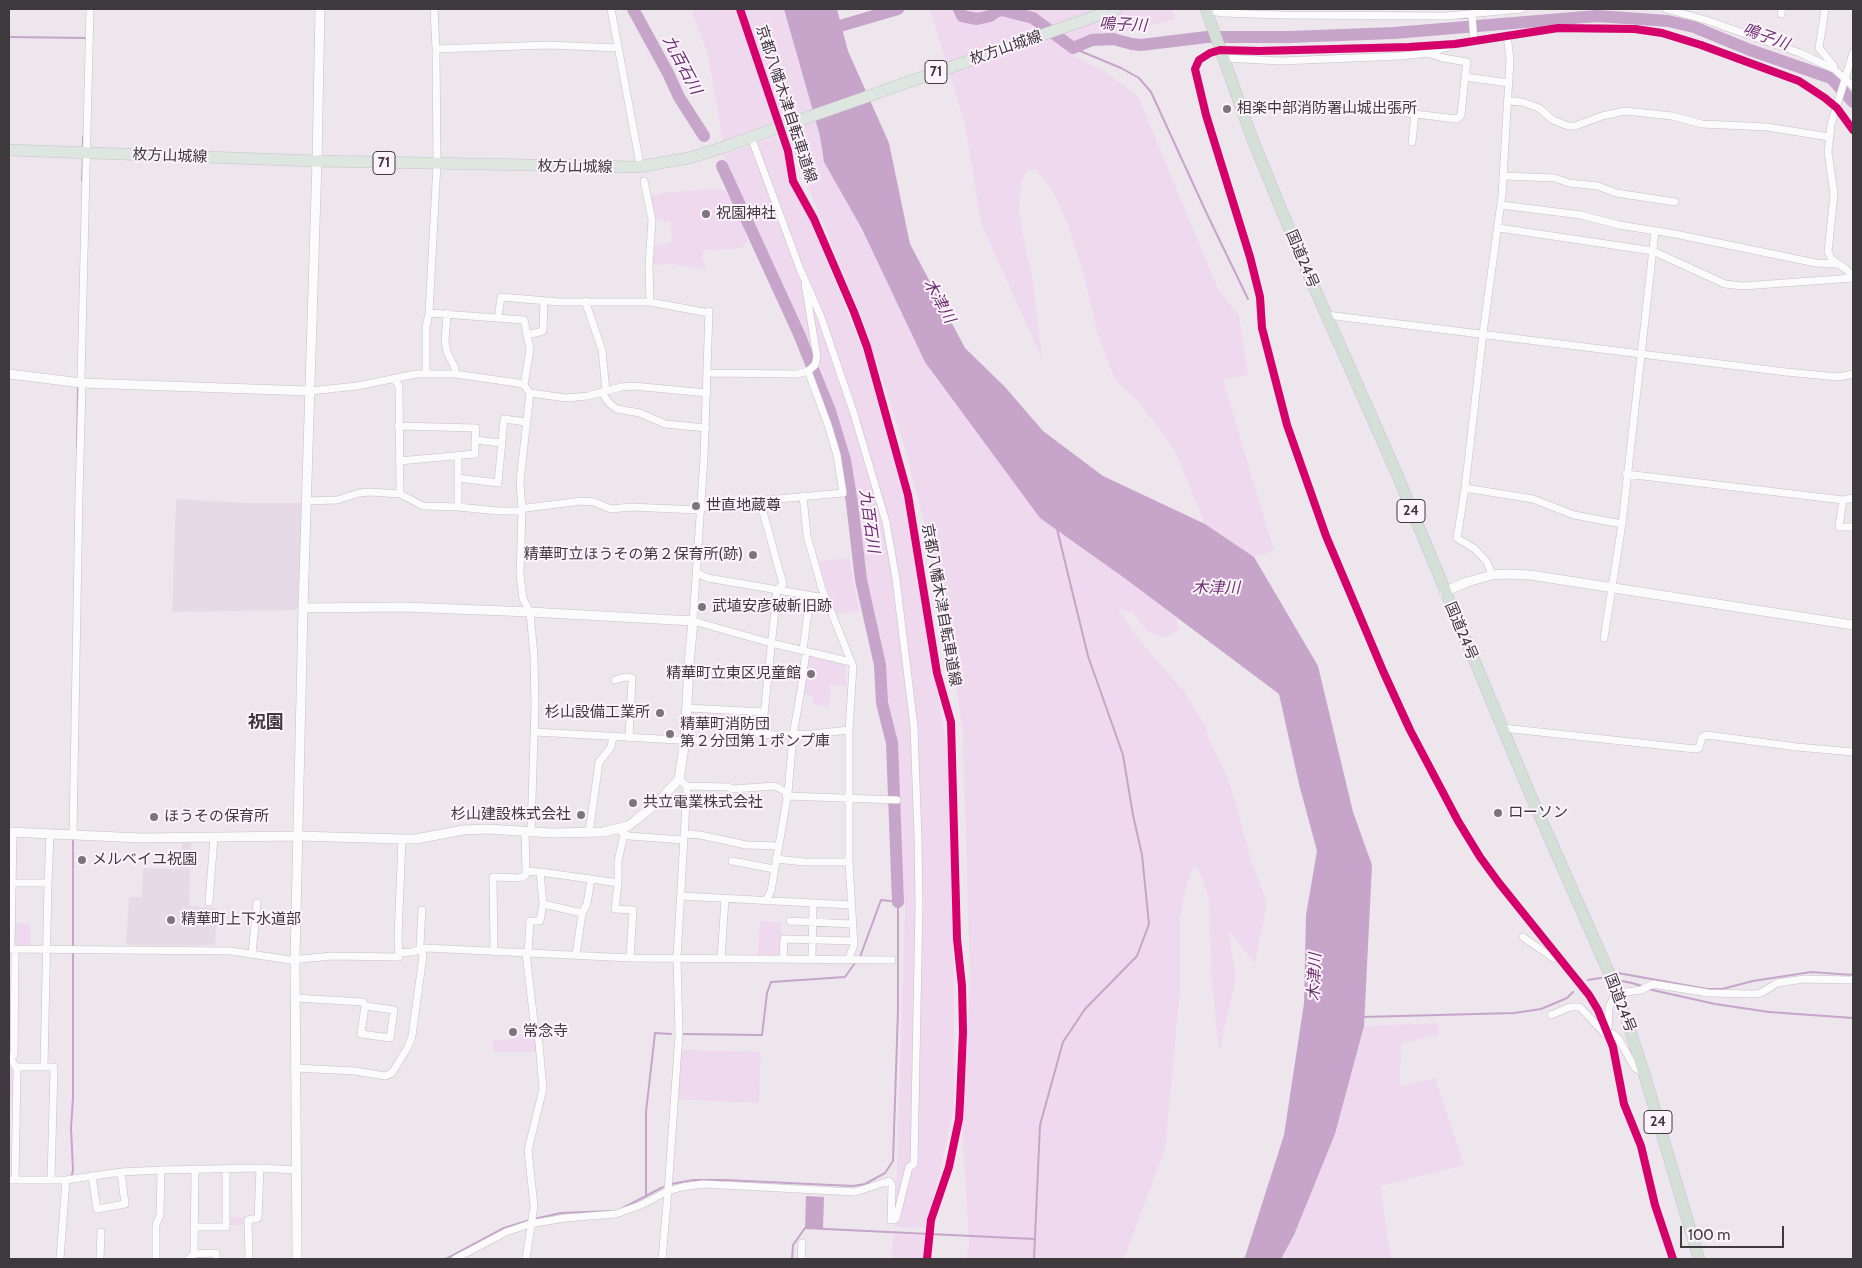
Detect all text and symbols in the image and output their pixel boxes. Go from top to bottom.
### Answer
water label: 鳴子川 [1099,14,1147,36]
water label: 鳴子川 [1740,20,1792,54]
street label: 京都八幡木津自転車道線 [752,23,820,185]
street label: 枚方山城線 [968,27,1044,69]
water label: 九百石川 [659,32,705,98]
road number: 71 [925,61,947,84]
place label: 相楽中部消防署山城出張所 [1237,100,1417,118]
marker: 相楽中部消防署山城出張所 [1221,103,1233,115]
street label: 枚方山城線 [132,146,208,166]
road number: 71 [373,152,395,174]
street label: 枚方山城線 [537,157,613,177]
place label: 祝園神社 [716,205,776,223]
marker: 祝園神社 [700,208,712,220]
street label: 国道24号 [1282,227,1322,291]
water label: 木津川 [919,275,959,327]
water label: 九百石川 [855,488,883,554]
place label: 世直地蔵尊 [706,497,781,515]
marker: 世直地蔵尊 [690,500,702,512]
road number: 24 [1397,500,1425,522]
street label: 京都八幡木津自転車道線 [918,522,964,688]
place label: 精華町立ほうその第２保育所(跡) [524,546,743,564]
marker: 精華町立ほうその第２保育所(跡) [747,549,759,561]
water label: 木津川 [1192,578,1240,598]
place label: 武埴安彦破斬旧跡 [712,598,832,616]
street label: 国道24号 [1441,599,1481,663]
marker: 武埴安彦破斬旧跡 [696,601,708,613]
place label: 精華町立東区児童館 [666,665,801,683]
marker: 精華町立東区児童館 [805,668,817,680]
place label: 杉山設備工業所 [545,704,650,722]
marker: 杉山設備工業所 [654,707,666,719]
district label: 祝園 [248,712,284,734]
place label: 精華町消防団 第２分団第１ポンプ庫 [680,716,830,751]
marker: 精華町消防団 第２分団第１ポンプ庫 [664,728,676,740]
place label: 共立電業株式会社 [643,794,763,812]
marker: 共立電業株式会社 [627,797,639,809]
place label: ローソン [1508,804,1568,822]
place label: 杉山建設株式会社 [451,806,571,824]
marker: ローソン [1492,807,1504,819]
place label: ほうその保育所 [164,808,269,826]
marker: 杉山建設株式会社 [575,809,587,821]
marker: ほうその保育所 [148,811,160,823]
place label: メルベイユ祝園 [92,851,197,869]
marker: メルベイユ祝園 [76,854,88,866]
place label: 精華町上下水道部 [181,911,301,929]
marker: 精華町上下水道部 [165,914,177,926]
water label: 木津川 [1305,953,1325,1001]
street label: 国道24号 [1601,971,1639,1035]
place label: 常念寺 [523,1023,568,1041]
marker: 常念寺 [507,1026,519,1038]
road number: 24 [1644,1110,1672,1134]
scale bar [1682,1216,1786,1248]
text: 100 m [1688,1226,1730,1244]

